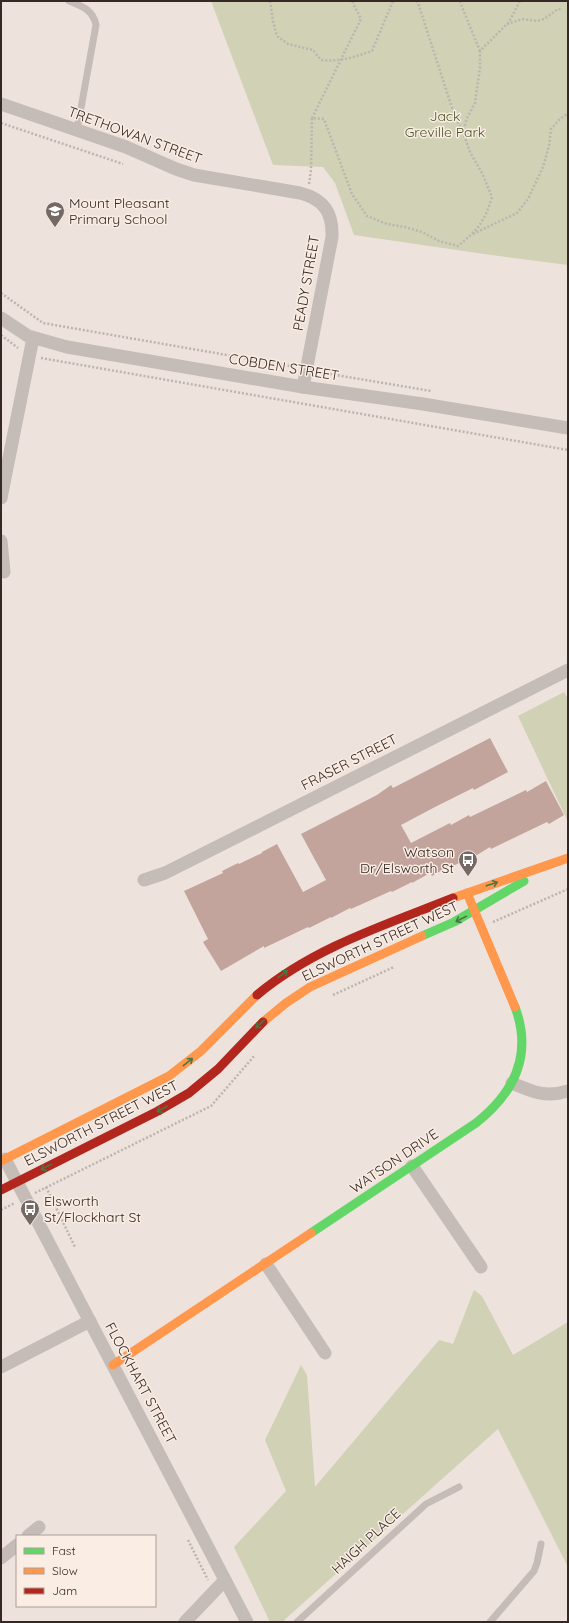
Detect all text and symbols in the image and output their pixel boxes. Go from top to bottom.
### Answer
street label: TRETHOWAN STREET [66,102,204,168]
park label: Jack Greville Park [405,107,485,141]
place label: Mount Pleasant Primary School [69,194,170,228]
school or university icon: Mount Pleasant Primary School [44,200,66,228]
street label: PEADY STREET [289,234,323,332]
street label: COBDEN STREET [228,349,340,385]
street label: FRASER STREET [298,730,400,794]
place label: Watson Dr/Elsworth St [360,843,454,877]
bus stop icon: Watson Dr/Elsworth St [457,849,479,877]
one-way arrow [485,880,498,887]
street label: ELSWORTH STREET WEST [299,897,461,985]
one-way arrow [455,916,467,923]
one-way arrow [277,970,288,978]
one-way arrow [255,1019,265,1029]
one-way arrow [183,1058,194,1067]
street label: ELSWORTH STREET WEST [21,1076,181,1170]
one-way arrow [157,1105,169,1113]
street label: WATSON DRIVE [346,1125,442,1197]
one-way arrow [41,1164,53,1171]
place label: Elsworth St/Flockhart St [44,1192,141,1226]
bus stop icon: Elsworth St/Flockhart St [19,1198,41,1226]
street label: FLOCKHART STREET [101,1319,181,1447]
street label: HAIGH PLACE [328,1504,404,1578]
legend [16,1535,156,1607]
text: Fast [52,1543,76,1558]
text: Slow [52,1563,78,1578]
text: Jam [52,1583,77,1598]

